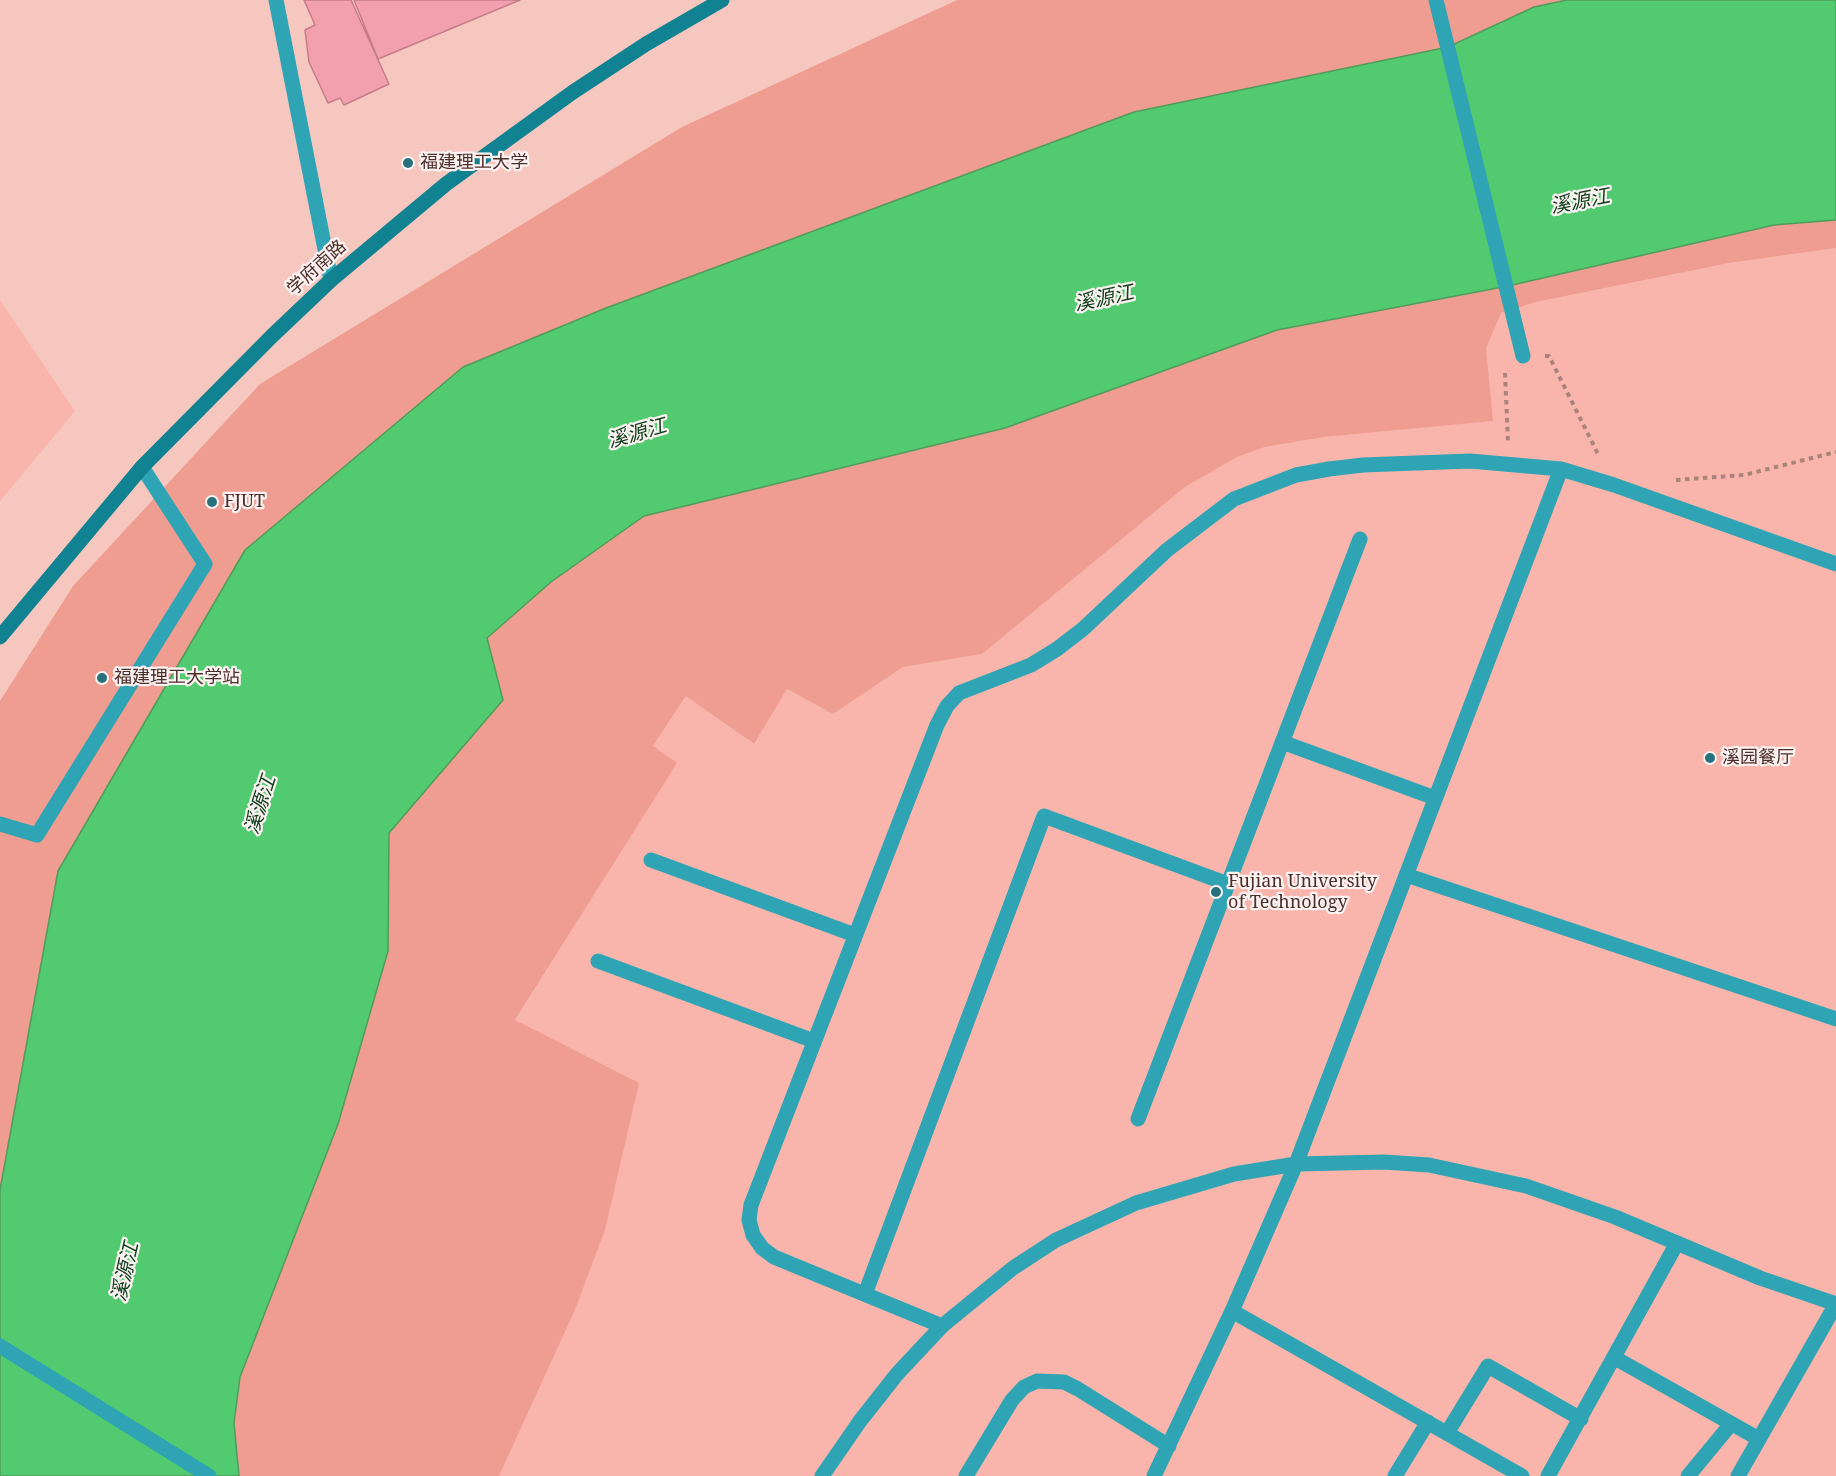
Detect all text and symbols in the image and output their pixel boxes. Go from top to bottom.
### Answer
place label: 福建理工大学 [420,152,528,174]
marker: 福建理工大学 [401,156,415,170]
water label: 溪源江 [1548,184,1612,220]
street label: 学府南路 [283,236,351,300]
water label: 溪源江 [1072,281,1136,317]
water label: 溪源江 [605,414,669,454]
place label: FJUT [224,491,265,513]
marker: FJUT [205,495,219,509]
place label: 福建理工大学站 [114,667,240,689]
marker: 福建理工大学站 [95,671,109,685]
place label: 溪园餐厅 [1722,747,1794,769]
marker: 溪园餐厅 [1703,751,1717,765]
water label: 溪源江 [240,773,282,837]
place label: Fujian University of Technology [1228,871,1377,914]
marker: Fujian University of Technology [1209,885,1223,899]
water label: 溪源江 [108,1240,144,1304]

